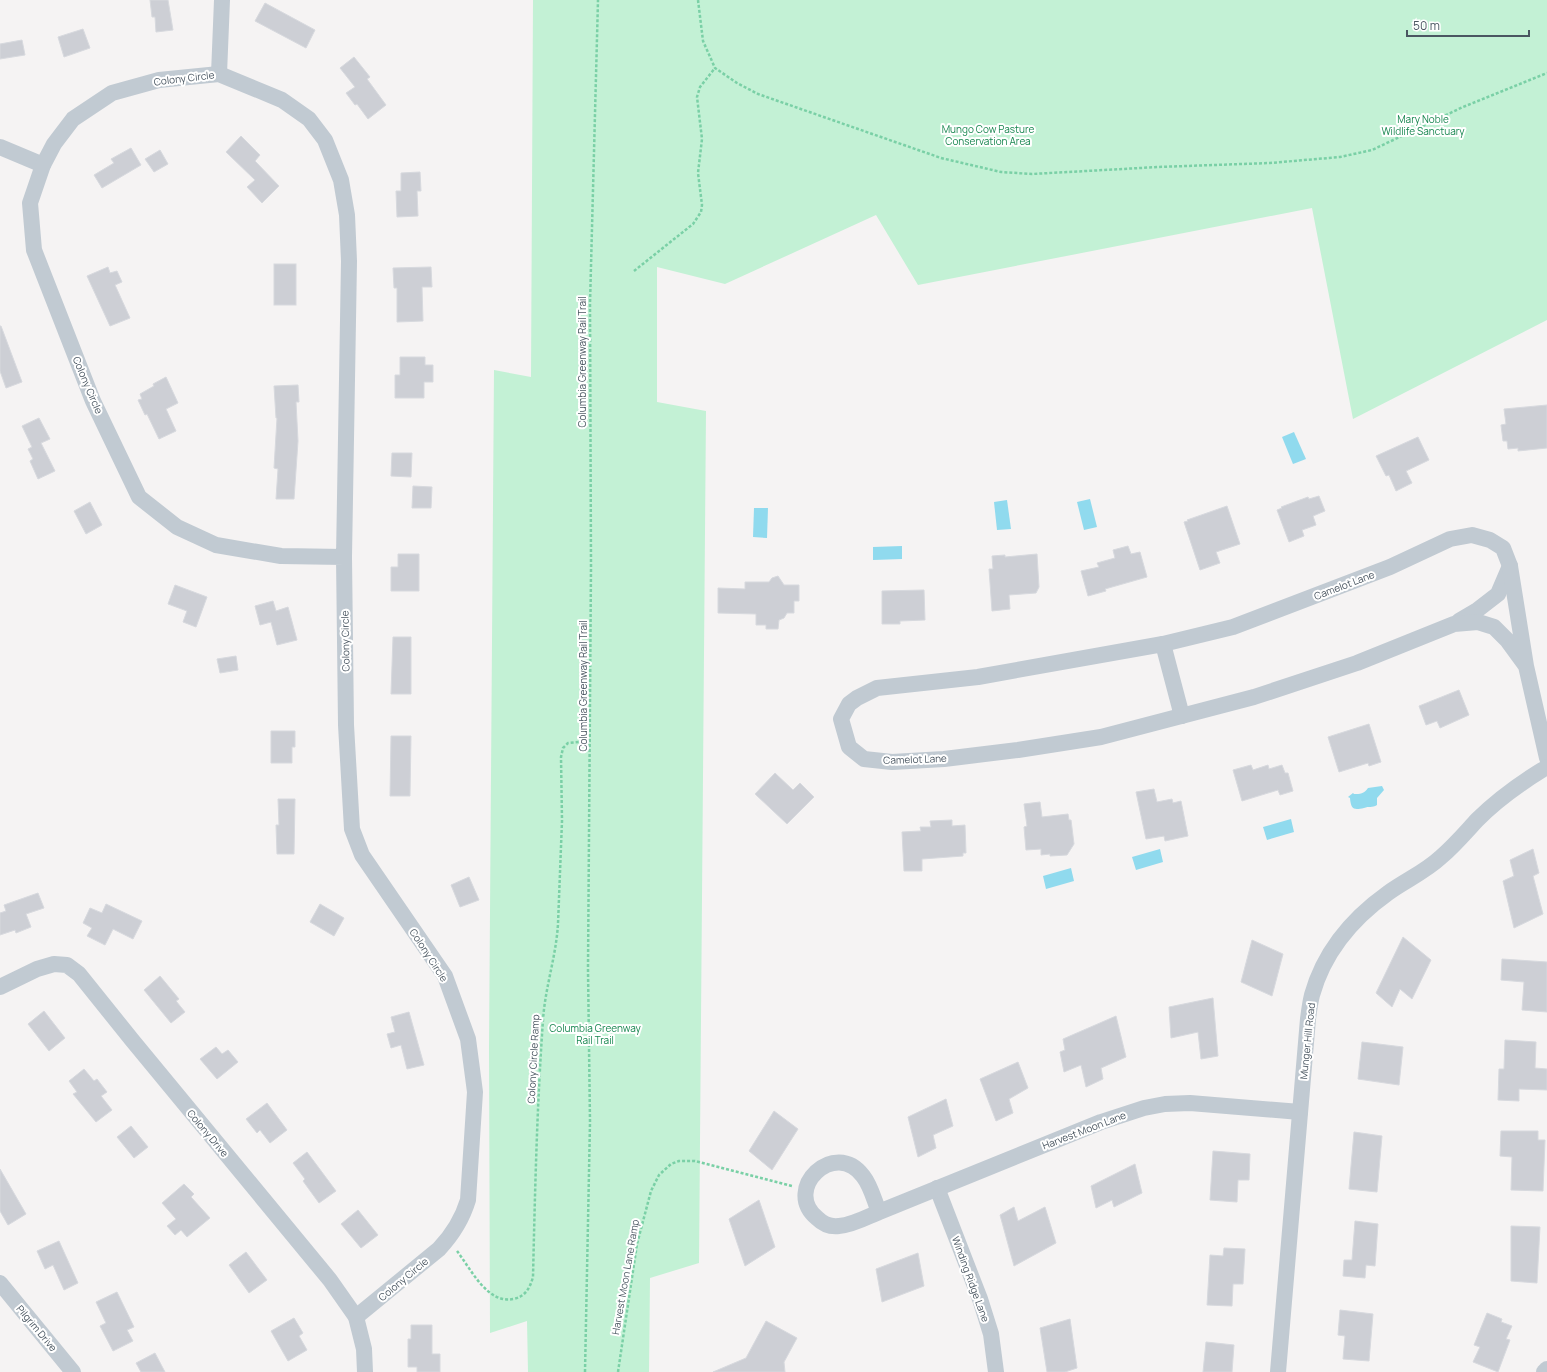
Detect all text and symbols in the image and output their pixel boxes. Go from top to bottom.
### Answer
scale bar [1407,12,1529,38]
text: 50 m [1413,17,1440,34]
street label: Colony Circle [153,67,215,89]
park label: Mary Noble Wildlife Sanctuary [1381,112,1465,138]
park label: Mungo Cow Pasture Conservation Area [942,122,1034,148]
street label: Columbia Greenway Rail Trail [575,296,589,428]
street label: Colony Circle [70,354,106,416]
street label: Camelot Lane [1312,567,1376,603]
street label: Colony Circle [337,610,353,672]
street label: Columbia Greenway Rail Trail [576,620,590,752]
street label: Camelot Lane [883,751,947,767]
street label: Colony Circle [407,926,452,984]
street label: Munger Hill Road [1296,1002,1318,1080]
street label: Colony Circle Ramp [524,1014,542,1104]
park label: Columbia Greenway Rail Trail [549,1021,642,1047]
street label: Colony Drive [184,1106,232,1160]
street label: Harvest Moon Lane [1040,1108,1128,1152]
street label: Harvest Moon Lane Ramp [608,1218,642,1336]
street label: Winding Ridge Lane [949,1234,993,1324]
street label: Colony Circle [375,1254,431,1304]
street label: Pilgrim Drive [13,1302,61,1354]

